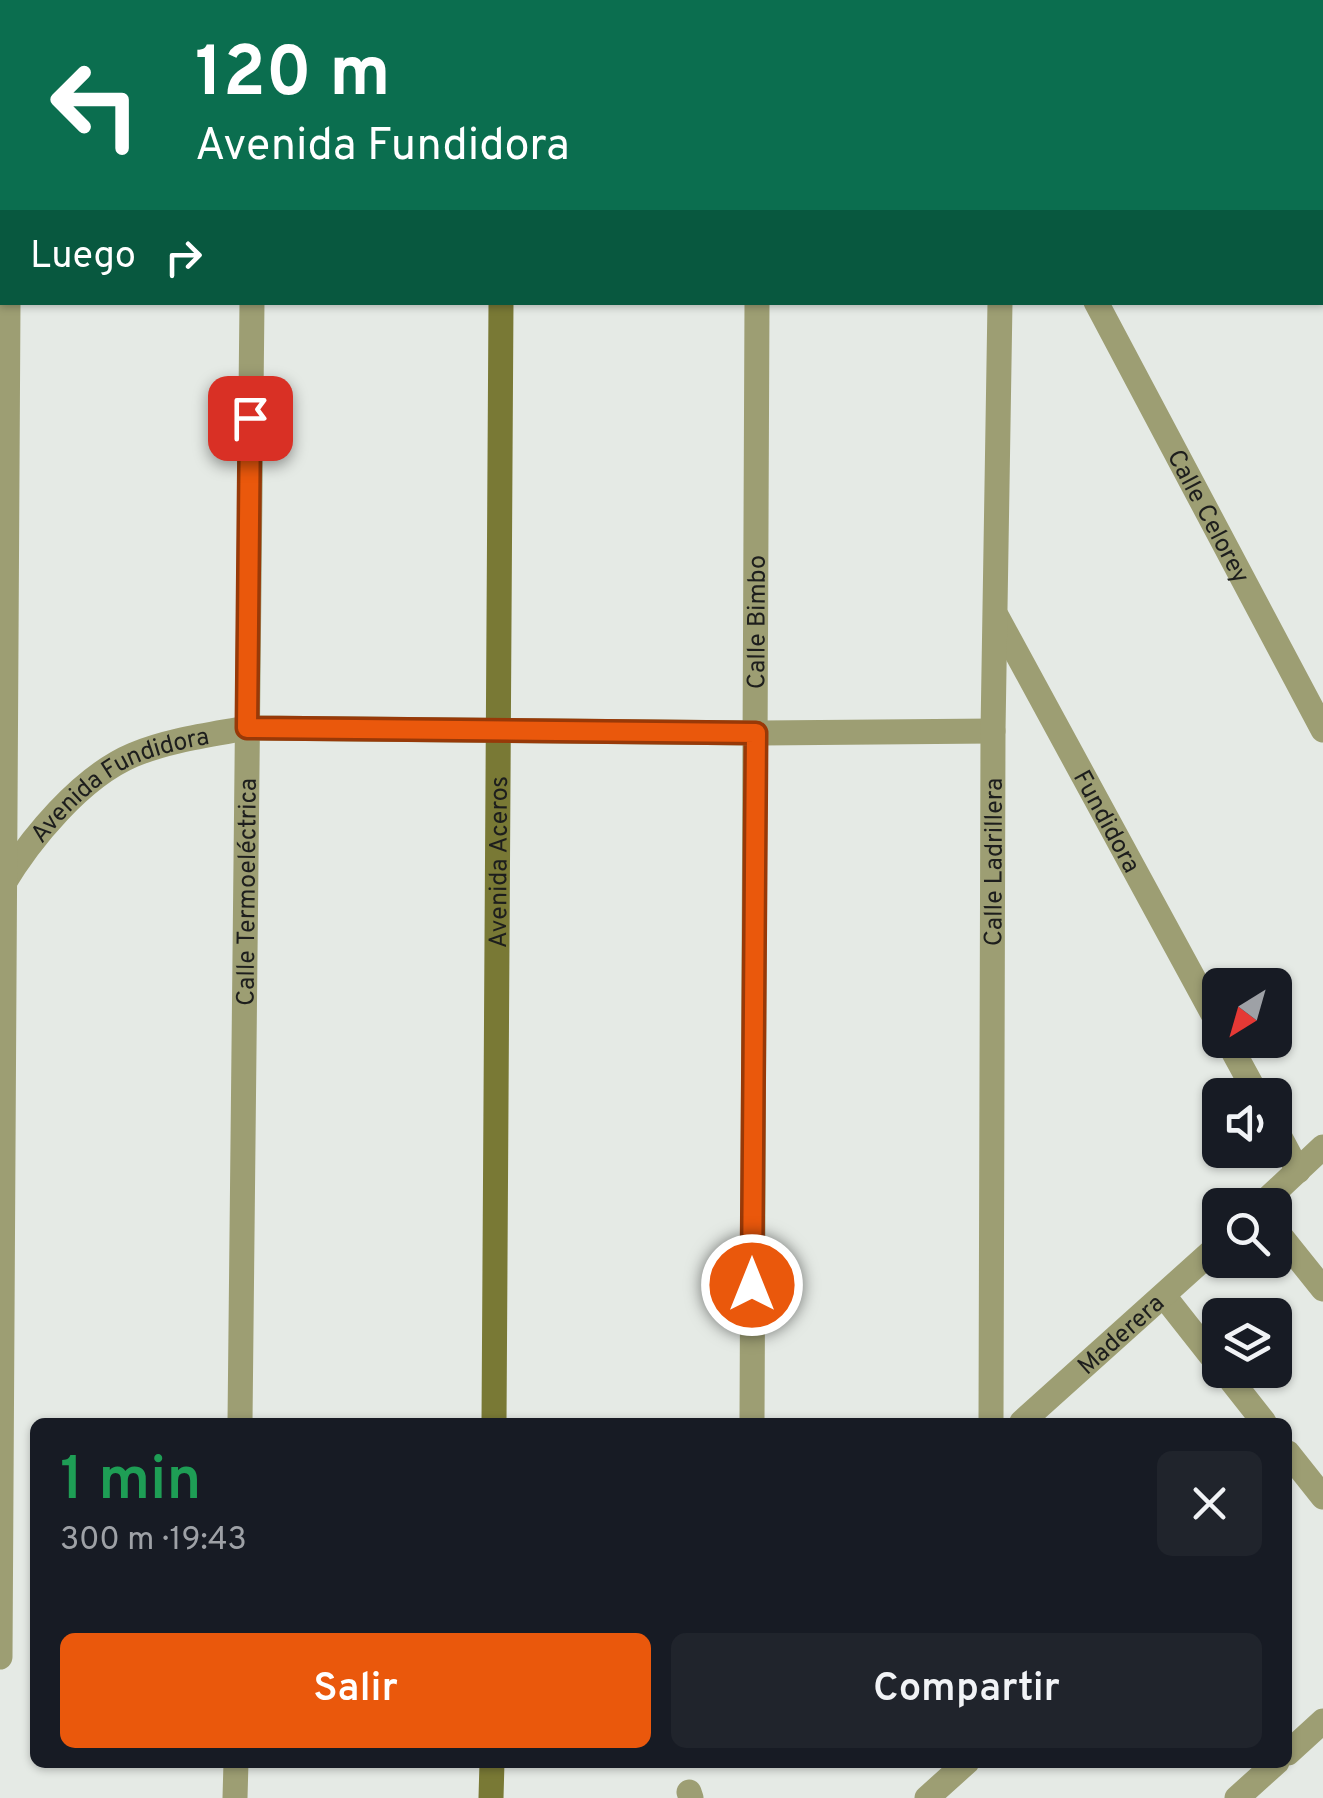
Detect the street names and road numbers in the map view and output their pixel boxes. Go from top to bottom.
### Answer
street label: Calle Celorey [1158,445,1255,590]
street label: Calle Bimbo [742,555,775,689]
street label: Avenida Fundidora [25,722,212,851]
street label: Fundidora [1064,765,1146,879]
street label: Avenida Aceros [484,776,517,948]
street label: Calle Termoeléctrica [231,778,266,1006]
street label: Calle Ladrillera [979,778,1012,946]
street label: Maderera [1072,1289,1172,1383]

